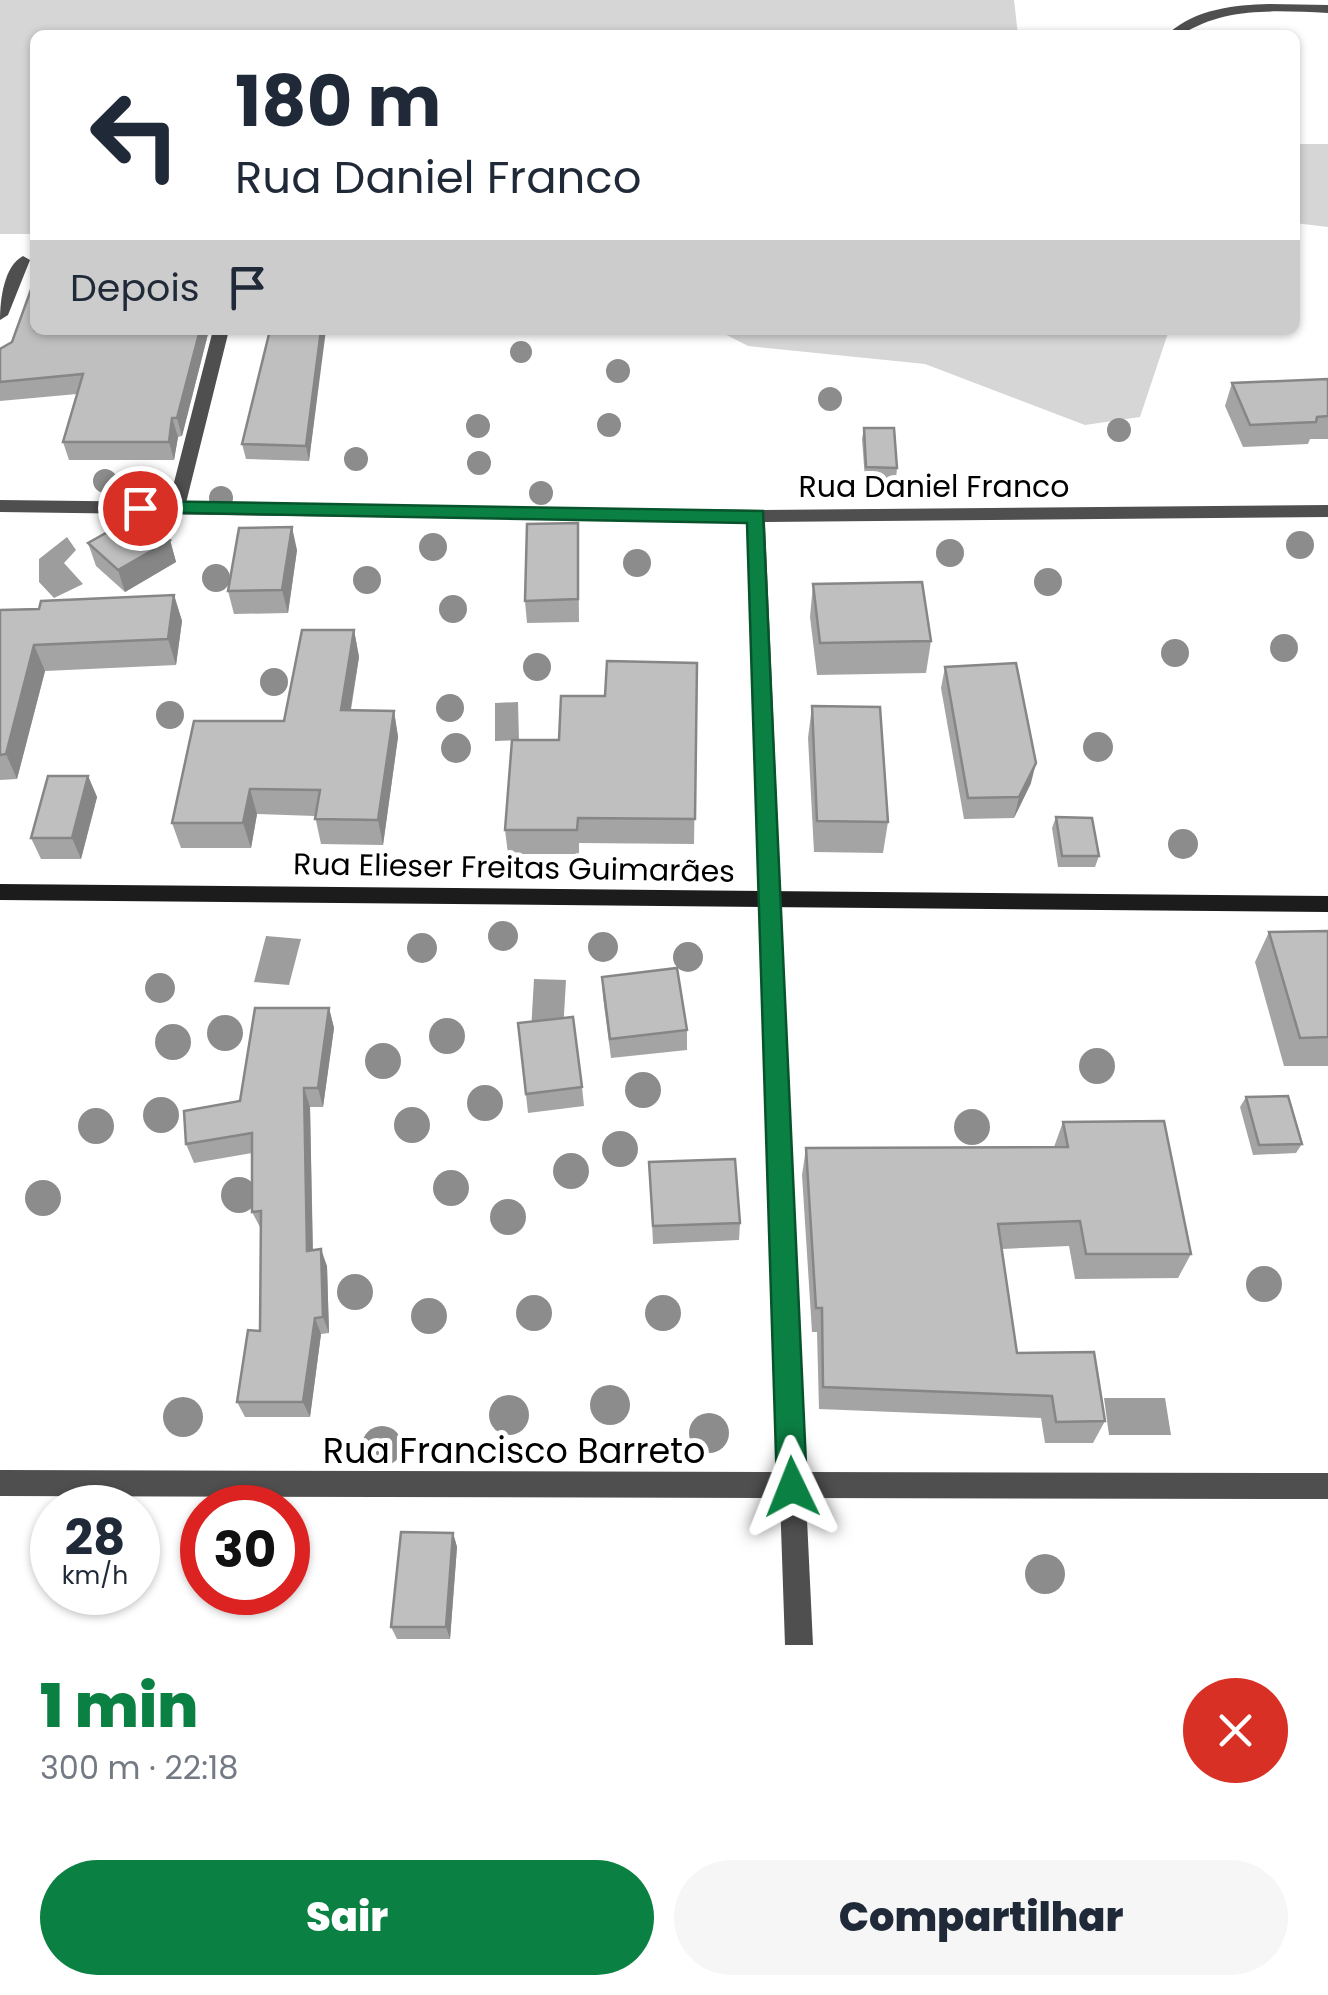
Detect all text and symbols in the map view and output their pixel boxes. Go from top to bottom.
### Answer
text: 180 m [235,52,441,151]
icon: left [70,70,200,200]
text: Rua Daniel Franco [235,146,642,209]
icon: arrive [220,260,275,315]
text: Depois [70,261,200,314]
street label: Rua Daniel Franco [799,465,1070,508]
pin [98,466,183,551]
icon: arrive [113,481,168,536]
street label: Rua Elieser Freitas Guimarães [293,842,735,893]
street label: Rua Francisco Barreto [323,1426,705,1475]
position arrow [740,1435,844,1539]
speed limit sign: 30 [180,1485,310,1615]
text: 28 [65,1502,125,1573]
text: km/h [62,1558,128,1593]
text: 1 min [40,1664,198,1748]
button: close [1183,1678,1288,1783]
text: 300 m · 22:18 [40,1745,238,1790]
button: Sair [40,1860,654,1975]
button: Compartilhar [674,1860,1288,1975]

